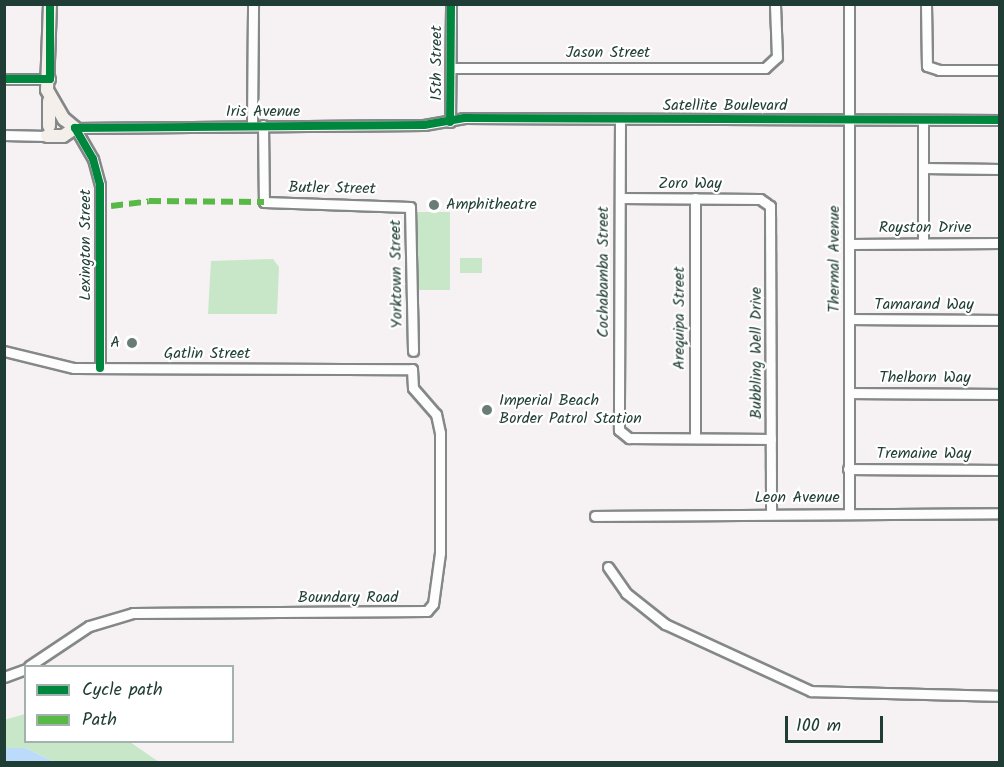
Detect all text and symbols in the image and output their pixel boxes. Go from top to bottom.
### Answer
street label: 15th Street [427,25,447,101]
street label: Jason Street [566,43,650,63]
street label: Satellite Boulevard [663,96,787,116]
street label: Iris Avenue [226,102,300,122]
street label: Zoro Way [658,174,722,194]
street label: Butler Street [288,179,376,199]
street label: Lexington Street [76,189,96,301]
place label: Amphitheatre [446,195,537,215]
marker: Amphitheatre [427,198,441,212]
street label: Thermal Avenue [825,205,845,313]
street label: Cochabamba Street [594,206,614,338]
street label: Royston Drive [879,218,971,238]
street label: Yorktown Street [386,219,408,329]
street label: Arequipa Street [670,266,690,370]
street label: Bubbling Well Drive [747,287,767,419]
street label: Tamarand Way [874,295,974,315]
place label: A [110,333,120,353]
marker: A [125,336,139,350]
street label: Gatlin Street [164,344,250,364]
street label: Thelborn Way [879,368,971,388]
place label: Imperial Beach Border Patrol Station [499,391,642,429]
marker: Imperial Beach Border Patrol Station [480,403,494,417]
street label: Tremaine Way [877,444,971,464]
street label: Leon Avenue [754,488,840,508]
street label: Boundary Road [298,588,398,608]
legend [24,665,234,743]
text: Cycle path [82,676,163,705]
scale bar [788,704,886,742]
text: Path [82,706,117,735]
text: 100 m [796,712,841,741]

